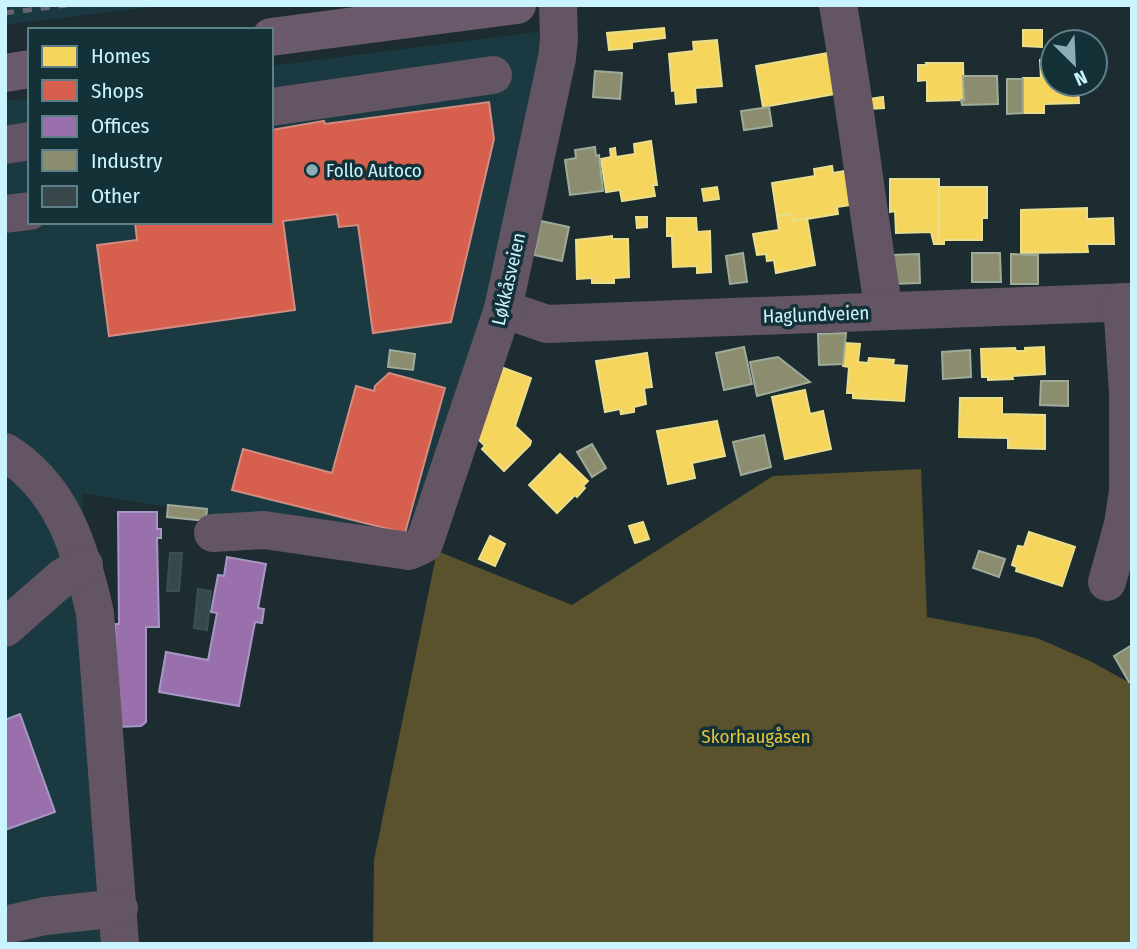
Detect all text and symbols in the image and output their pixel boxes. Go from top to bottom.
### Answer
legend [28,28,273,224]
north arrow [1039,28,1109,98]
text: Homes [91,43,150,69]
text: N [1071,65,1091,91]
text: Shops [91,78,144,104]
text: Offices [91,113,150,139]
text: Industry [91,148,163,174]
place label: Follo Autoco [326,159,422,182]
marker: Follo Autoco [304,162,320,178]
text: Other [91,183,140,209]
street label: Løkkåsveien [487,231,530,328]
street label: Haglundveien [762,301,870,328]
park label: Skorhaugåsen [701,725,811,748]

